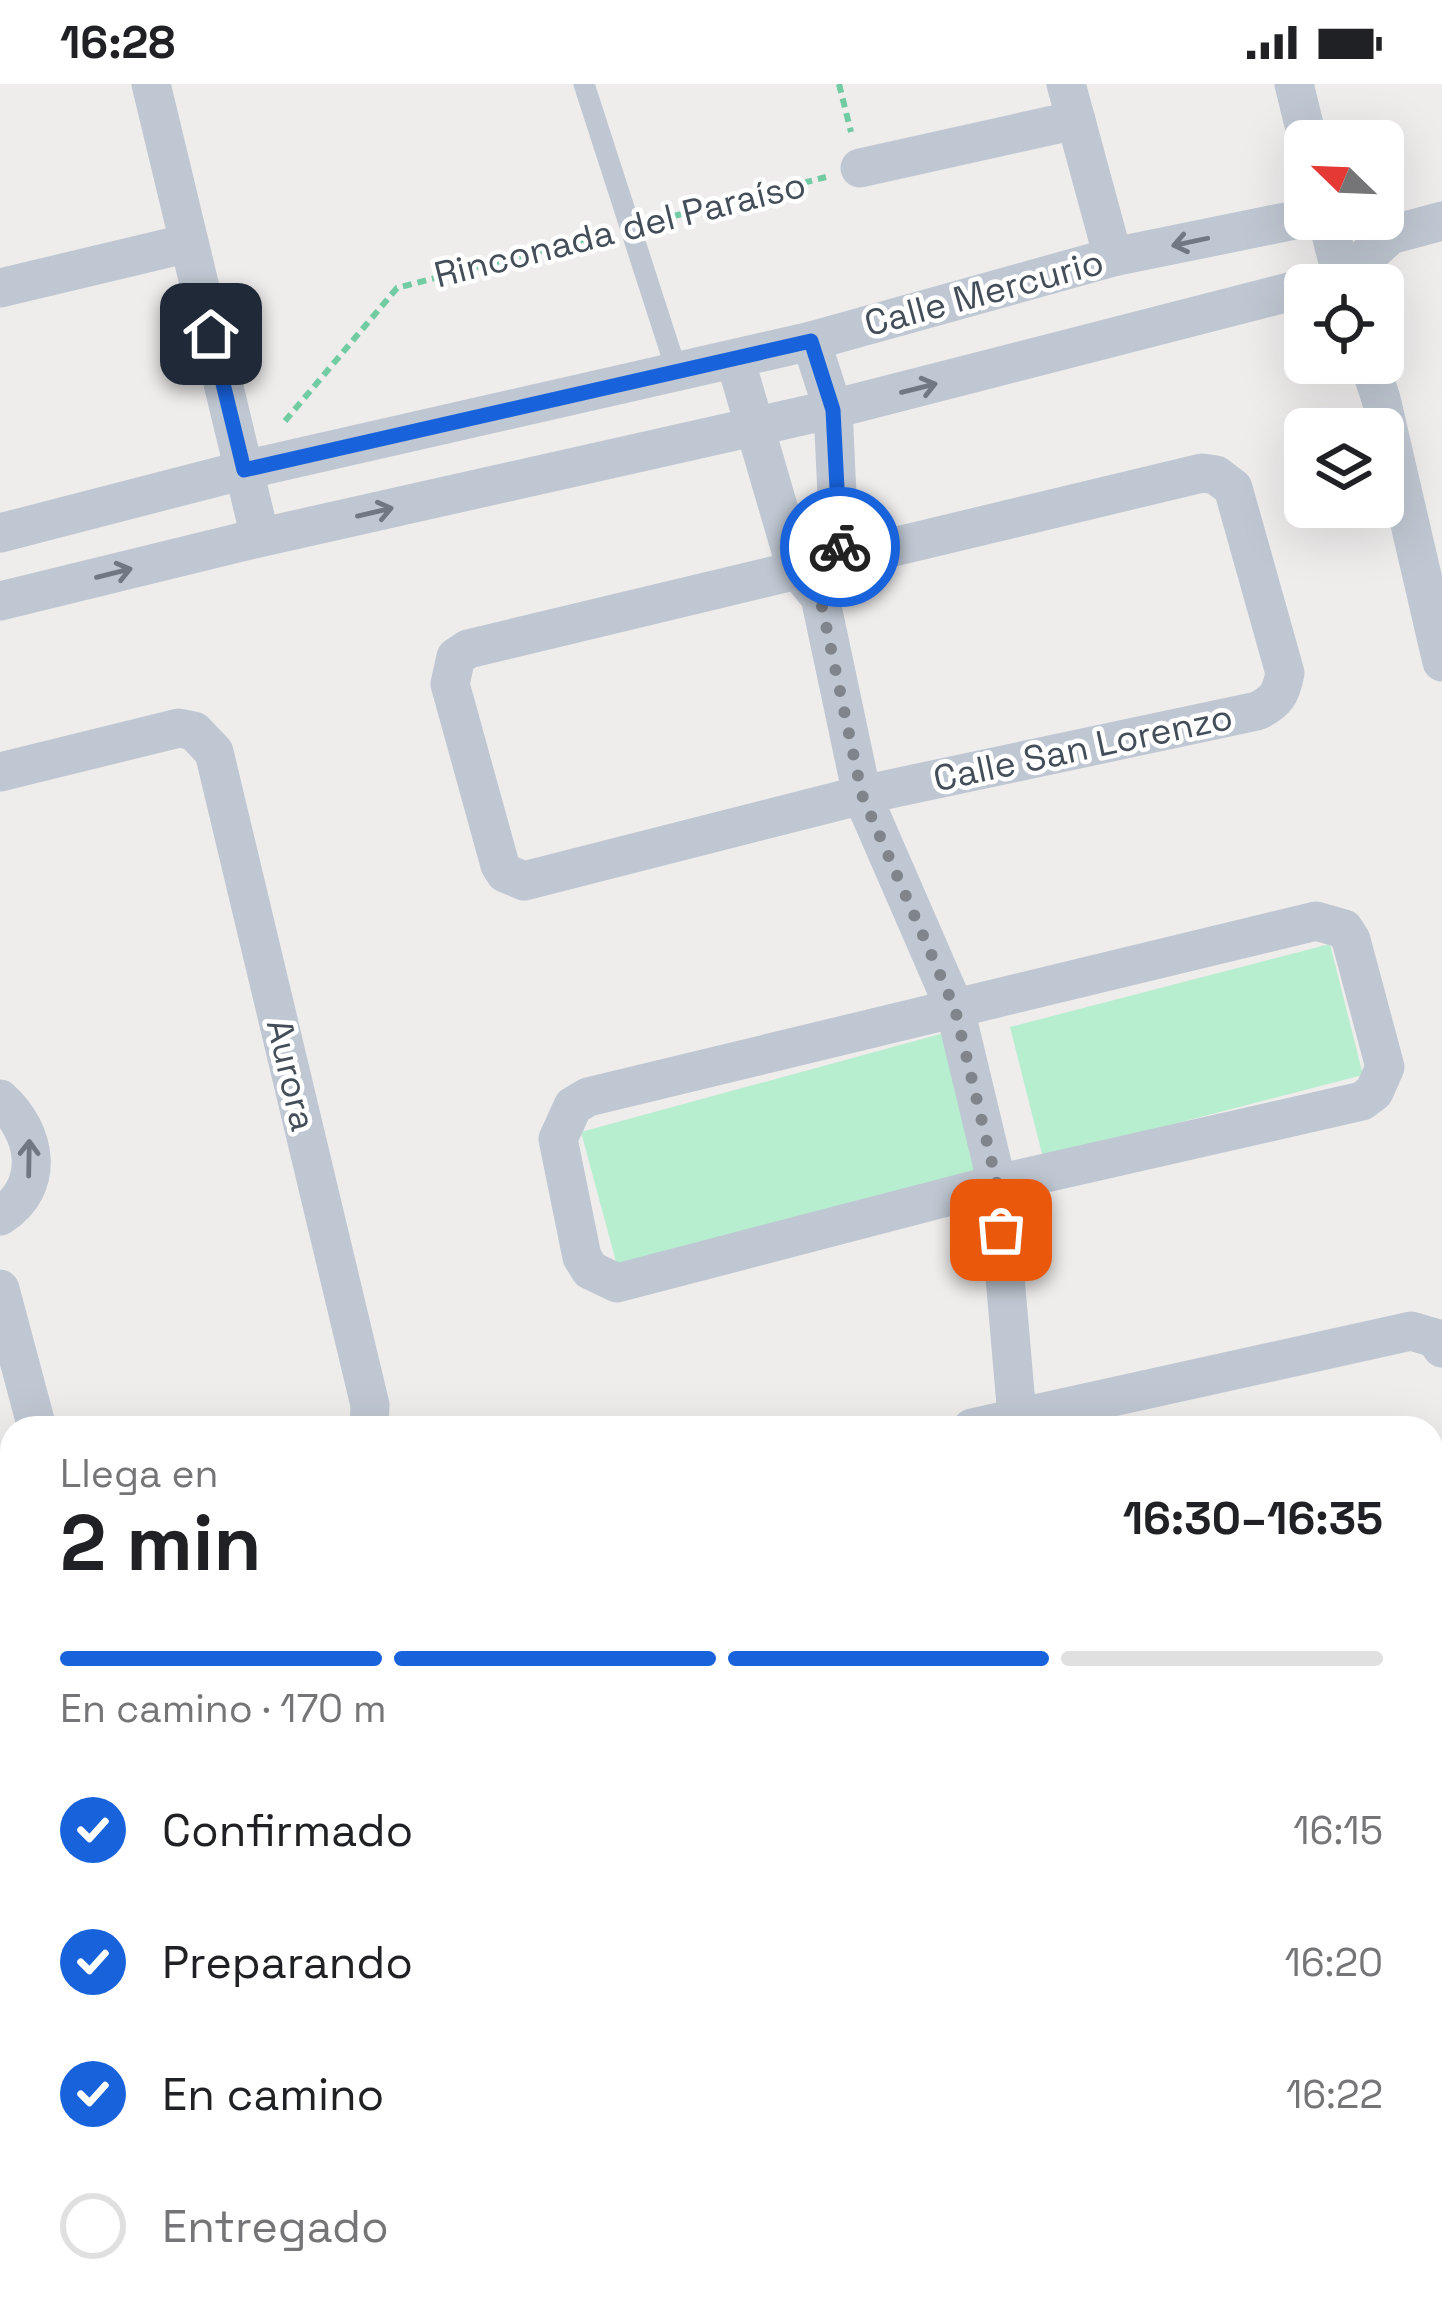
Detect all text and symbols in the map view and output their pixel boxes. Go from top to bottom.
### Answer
text: 16:28 [60,14,175,71]
north arrow [1284,120,1404,240]
map controls [1284,120,1404,528]
street label: Rinconada del Paraíso [430,162,810,298]
one-way arrow [1172,231,1210,254]
street label: Calle Mercurio [859,239,1109,347]
button: locate [1284,264,1404,384]
pin [160,283,262,385]
icon: home [178,301,244,367]
one-way arrow [899,375,937,397]
button: layers [1284,408,1404,528]
courier [780,487,900,607]
one-way arrow [355,499,393,522]
icon: bike [807,514,873,580]
one-way arrow [94,561,132,583]
street label: Calle San Lorenzo [929,694,1237,802]
street label: Aurora [256,1015,326,1135]
one-way arrow [18,1139,40,1178]
pin [950,1179,1052,1281]
icon: bag [968,1197,1034,1263]
text: Llega en [60,1449,218,1498]
text: 16:30–16:35 [1123,1490,1383,1547]
text: 2 min [60,1493,262,1593]
text: En camino · 170 m [60,1684,387,1733]
icon: check [60,1797,126,1863]
text: Confirmado [162,1802,413,1859]
text: 16:15 [1293,1806,1383,1855]
icon: check [60,1929,126,1995]
text: Preparando [162,1934,413,1991]
text: 16:20 [1284,1938,1383,1987]
icon: check [60,2061,126,2127]
text: En camino [162,2066,384,2123]
text: 16:22 [1286,2070,1383,2119]
text: Entregado [162,2198,389,2255]

